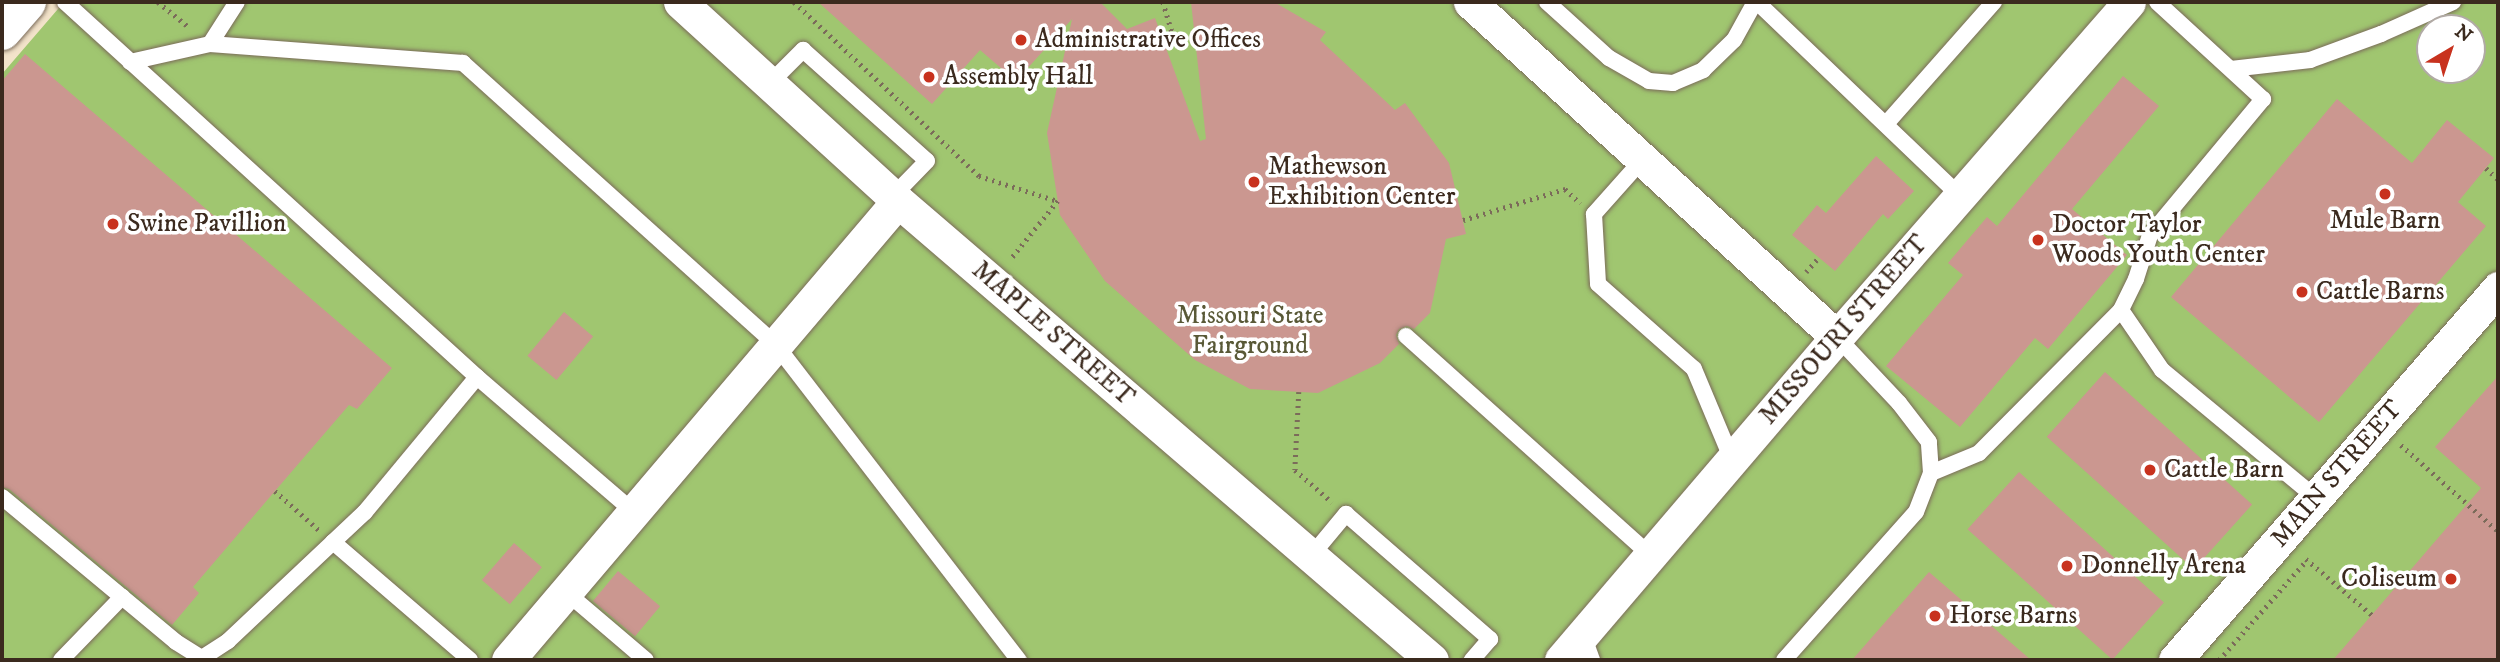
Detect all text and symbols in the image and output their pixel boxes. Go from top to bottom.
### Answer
north arrow [2416,14,2486,84]
text: N [2450,20,2477,48]
place label: Administrative Offices [1035,24,1261,56]
marker: Administrative Offices [1013,32,1029,48]
place label: Assembly Hall [943,61,1093,93]
marker: Assembly Hall [921,69,937,85]
place label: Mathewson Exhibition Center [1268,151,1455,212]
marker: Mathewson Exhibition Center [1246,174,1262,190]
marker: Mule Barn [2377,186,2393,202]
place label: Mule Barn [2330,205,2440,237]
place label: Swine Pavillion [127,208,286,240]
place label: Doctor Taylor Woods Youth Center [2052,209,2265,270]
marker: Swine Pavillion [105,216,121,232]
street label: MISSOURI STREET [1753,229,1935,431]
marker: Doctor Taylor Woods Youth Center [2030,232,2046,248]
street label: MAPLE STREET [965,255,1141,413]
place label: Cattle Barns [2316,276,2444,308]
marker: Cattle Barns [2294,284,2310,300]
park label: Missouri State Fairground [1176,300,1324,362]
street label: MAIN STREET [2265,394,2409,554]
place label: Cattle Barn [2164,454,2284,486]
marker: Cattle Barn [2142,462,2158,478]
place label: Donnelly Arena [2081,550,2246,582]
marker: Donnelly Arena [2059,558,2075,574]
place label: Coliseum [2341,563,2437,595]
marker: Coliseum [2443,571,2459,587]
place label: Horse Barns [1949,600,2077,632]
marker: Horse Barns [1927,608,1943,624]

